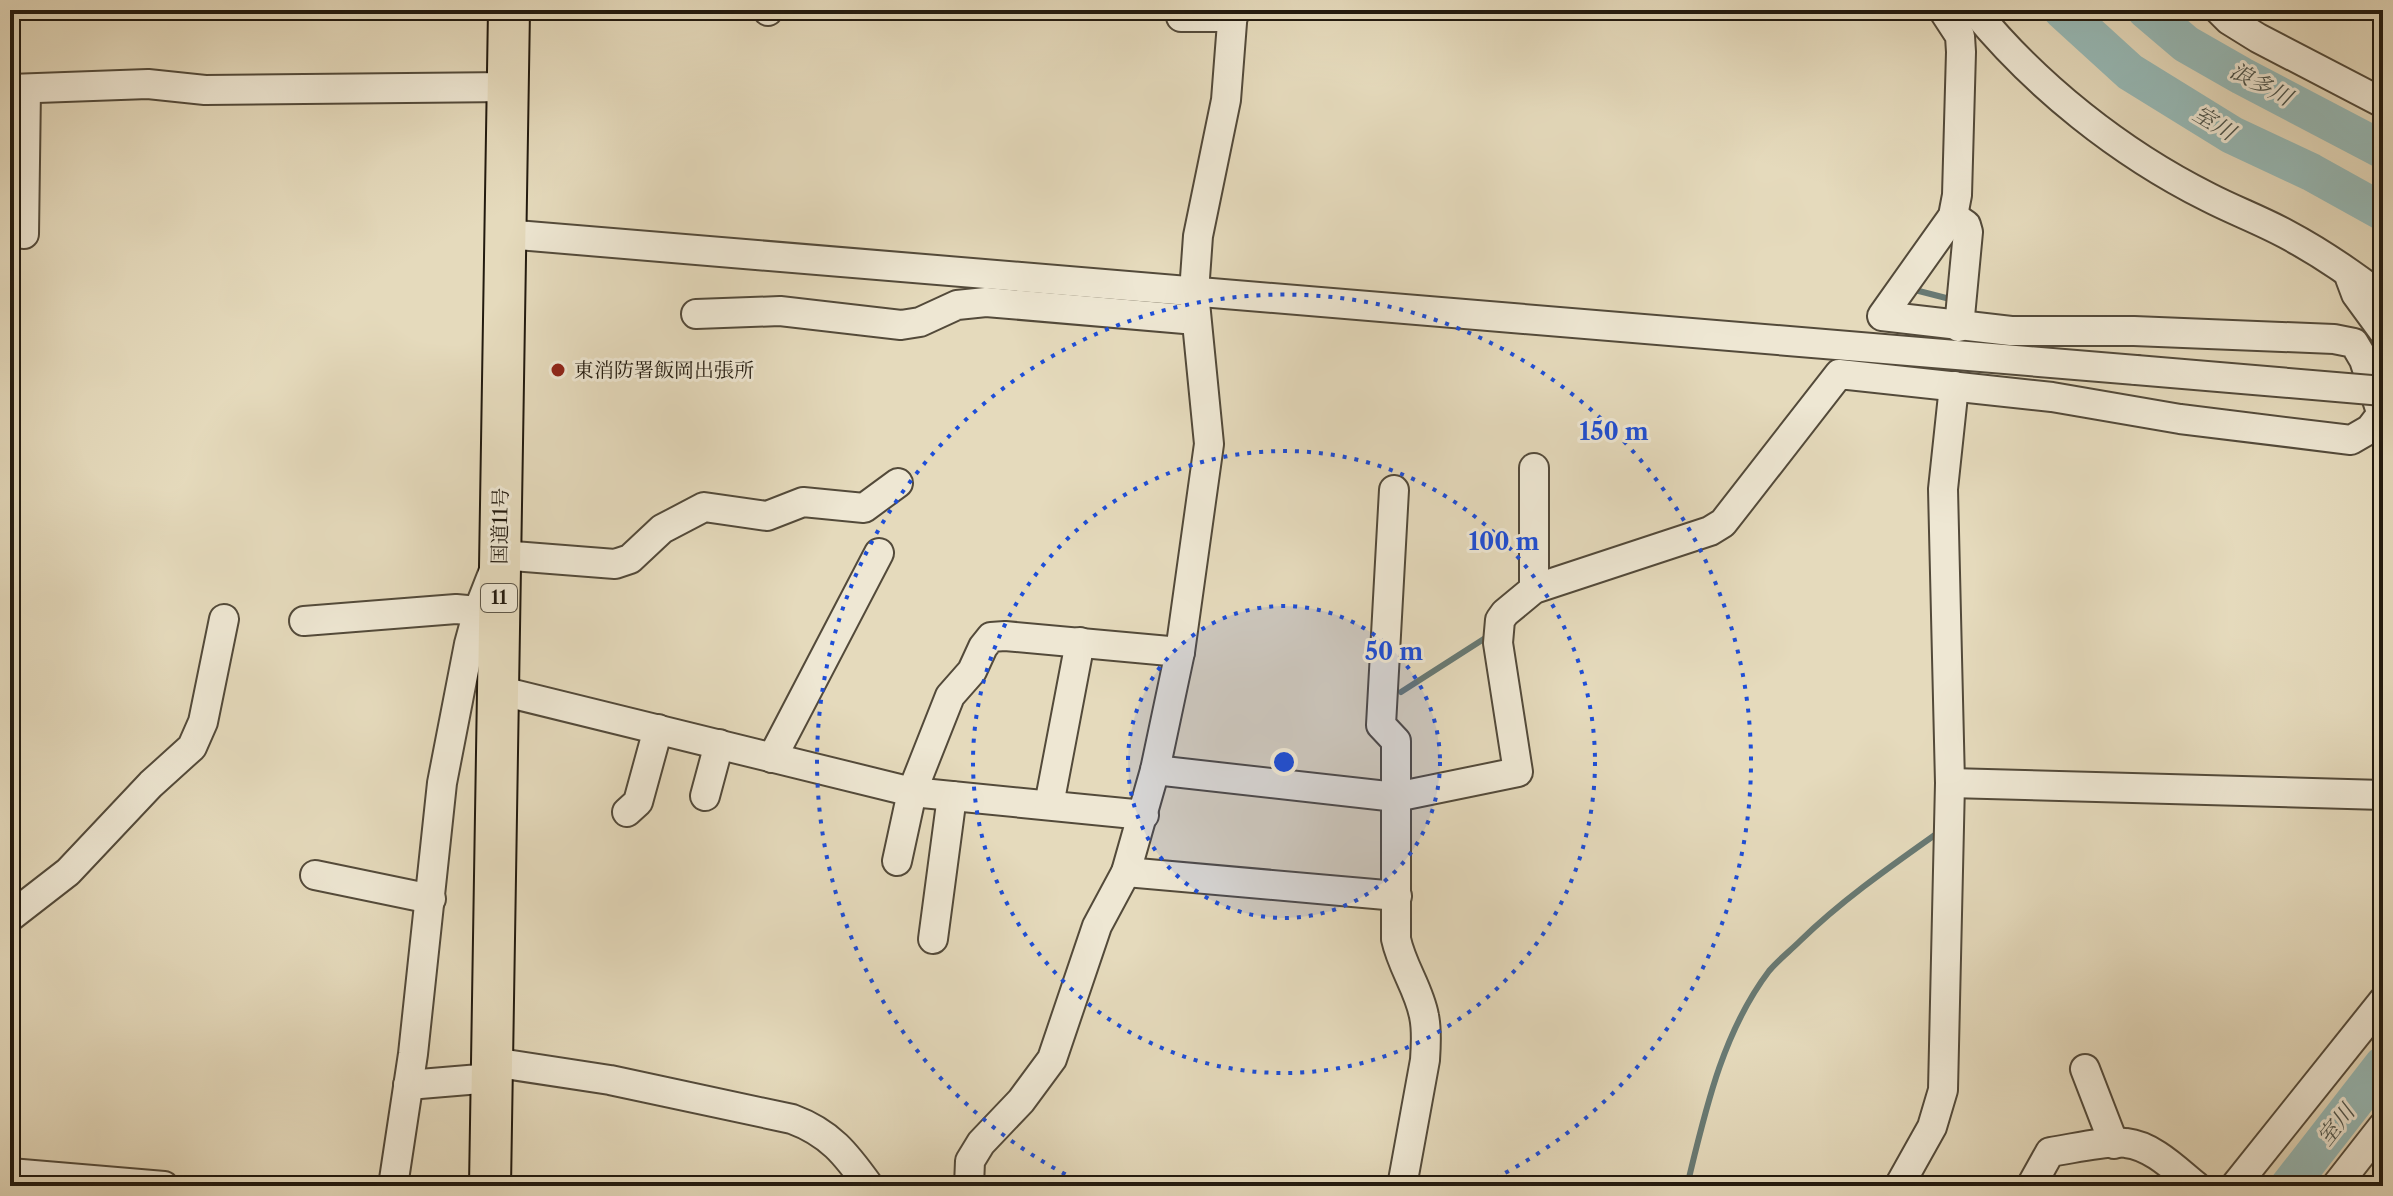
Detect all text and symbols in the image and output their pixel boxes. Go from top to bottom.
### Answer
water label: 浪多川 [2226,57,2298,112]
water label: 室川 [2188,100,2242,147]
place label: 東消防署飯岡出張所 [574,358,754,382]
marker: 東消防署飯岡出張所 [549,361,567,379]
text: 150 m [1579,417,1649,446]
street label: 国道11号 [487,487,513,565]
text: 100 m [1468,527,1540,556]
road number: 11 [481,584,517,612]
text: 50 m [1365,637,1423,666]
centre of rings [1270,748,1298,776]
water label: 室川 [2312,1098,2361,1151]

